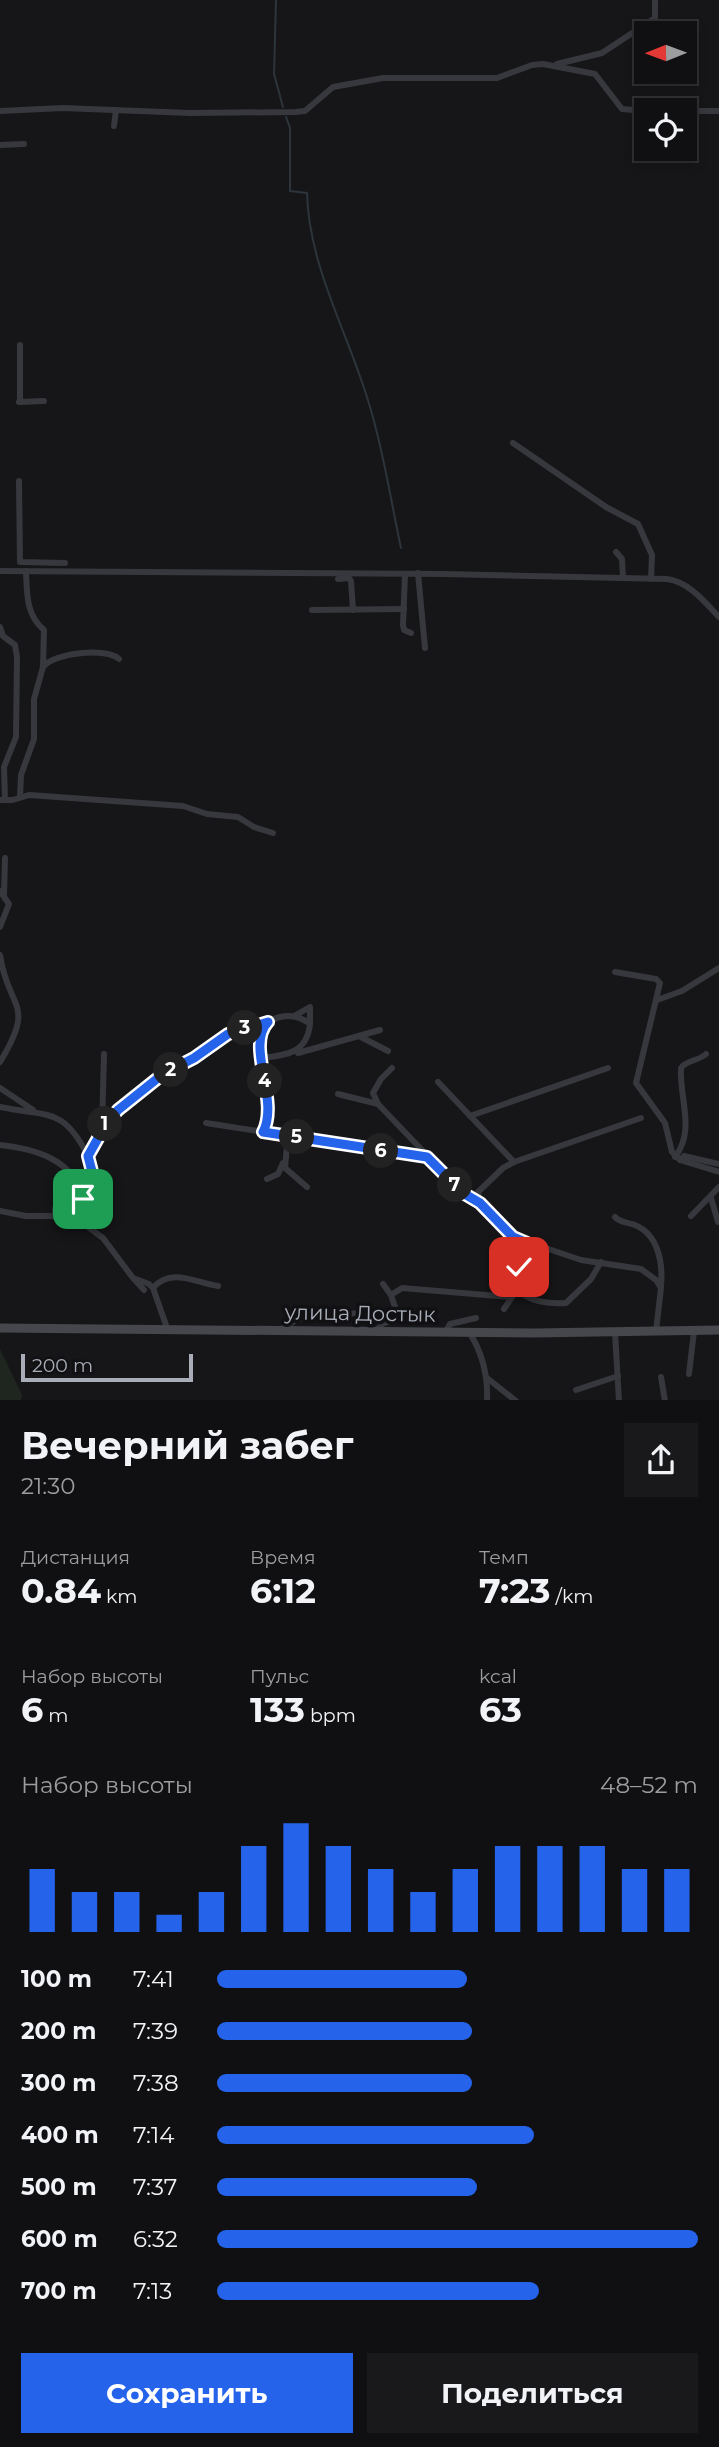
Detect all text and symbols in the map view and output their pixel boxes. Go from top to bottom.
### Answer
north arrow [634,21,696,84]
map controls [634,21,697,161]
button: locate [634,98,697,161]
pin: 3 [228,1010,262,1046]
text: 3 [239,1016,250,1039]
pin: 2 [154,1052,188,1088]
text: 2 [165,1058,176,1081]
pin: 4 [247,1064,282,1098]
text: 4 [258,1069,271,1092]
pin: 1 [88,1106,122,1142]
text: 1 [101,1112,108,1135]
pin: 5 [280,1120,314,1154]
text: 5 [291,1125,302,1148]
pin: 6 [364,1134,398,1168]
text: 6 [374,1139,387,1162]
pin: 7 [438,1168,472,1202]
pin [53,1169,113,1229]
text: 7 [449,1173,460,1196]
icon: arrive [64,1180,102,1218]
pin [489,1237,549,1297]
icon: check [500,1248,538,1286]
street label: улица Достык [283,1299,436,1327]
scale bar [21,1352,192,1383]
text: 200 m [32,1354,93,1377]
text: Вечерний забег [21,1422,354,1469]
button: share [624,1423,698,1497]
text: 21:30 [21,1472,75,1500]
text: Дистанция [21,1546,130,1569]
text: Время [250,1546,316,1569]
text: Темп [479,1546,529,1569]
text: 0.84 [21,1569,101,1612]
text: 6:12 [250,1569,316,1612]
text: 7:23 [479,1569,551,1612]
text: km [101,1585,137,1608]
text: /km [551,1585,593,1608]
text: Набор высоты [21,1665,163,1688]
text: Пульс [250,1665,309,1688]
text: kcal [479,1665,517,1688]
text: 6 [21,1688,43,1731]
text: 133 [250,1688,305,1731]
text: 63 [479,1688,522,1731]
text: m [43,1704,68,1727]
text: bpm [305,1704,356,1727]
text: Набор высоты [21,1771,193,1799]
text: 48–52 m [600,1771,698,1799]
text: 100 m [21,1965,92,1993]
text: 7:41 [133,1965,174,1993]
text: 200 m [21,2017,96,2045]
text: 7:39 [133,2017,178,2045]
text: 300 m [21,2069,97,2097]
text: 7:38 [133,2069,179,2097]
text: 400 m [21,2121,99,2149]
text: 7:14 [133,2121,174,2149]
text: 500 m [21,2173,97,2201]
text: 7:37 [133,2173,177,2201]
text: 600 m [21,2225,98,2253]
text: 6:32 [133,2225,178,2253]
text: 700 m [21,2277,97,2305]
text: 7:13 [133,2277,172,2305]
button: Сохранить [21,2353,353,2433]
button: Поделиться [367,2353,698,2433]

